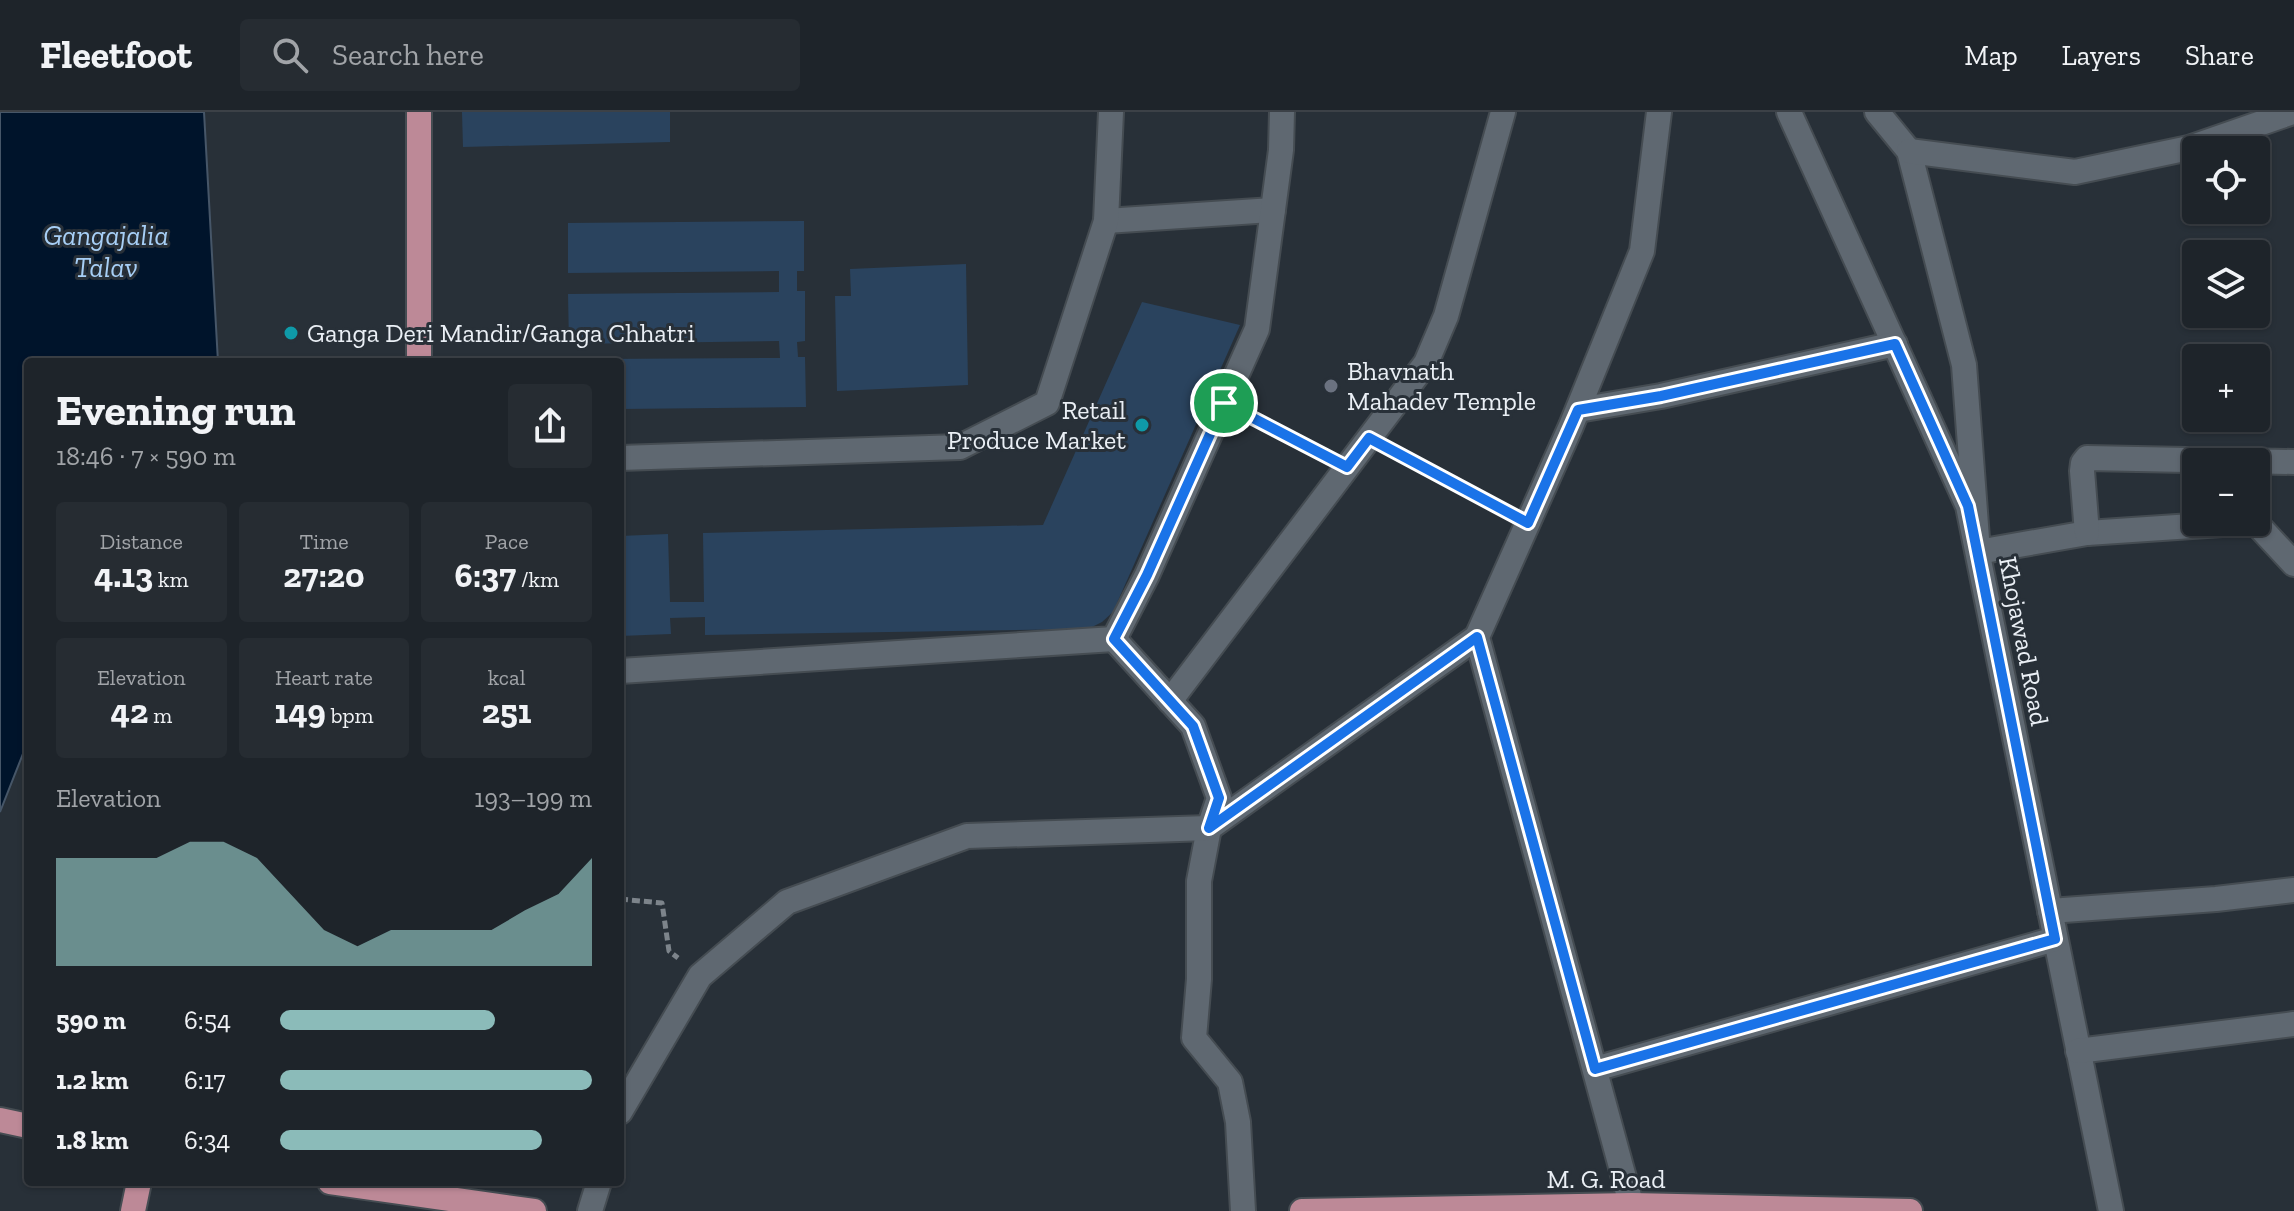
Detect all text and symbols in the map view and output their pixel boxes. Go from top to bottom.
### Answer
search box [240,19,800,91]
text: Fleetfoot [40,32,192,78]
icon: search [268,33,312,77]
text: Search here [332,37,484,73]
text: Map [1964,39,2018,72]
text: Layers [2062,39,2141,72]
text: Share [2185,39,2254,72]
map controls [2182,136,2270,536]
button: locate [2182,136,2270,224]
water label: Gangajalia Talav [43,219,169,284]
button: layers [2182,240,2270,328]
place label: Ganga Deri Mandir/Ganga Chhatri [307,317,695,349]
marker: Ganga Deri Mandir/Ganga Chhatri [282,324,300,342]
button: + [2182,344,2270,432]
place label: Bhavnath Mahadev Temple [1347,355,1536,417]
pin [1190,369,1258,437]
marker: Bhavnath Mahadev Temple [1322,377,1340,395]
icon: arrive [1202,381,1246,425]
text: Evening run [56,383,296,436]
button: share [508,384,592,468]
place label: Retail Produce Market [947,394,1126,456]
marker: Retail Produce Market [1133,416,1151,434]
text: 18:46 · 7 × 590 m [56,440,236,472]
button: − [2182,448,2270,536]
text: Distance [100,528,183,555]
text: Time [299,528,349,555]
text: Pace [485,528,528,555]
street label: Khojawad Road [1992,554,2056,728]
text: 4.13 [94,555,153,596]
text: 27:20 [283,555,365,596]
text: 6:37 [454,555,516,596]
text: km [153,566,189,593]
text: /km [516,566,559,593]
text: Elevation [97,664,186,691]
text: Heart rate [275,664,373,691]
text: kcal [488,664,526,691]
text: 42 [111,691,148,732]
text: 149 [274,691,326,732]
text: 251 [482,691,532,732]
text: m [148,702,172,729]
text: bpm [326,702,374,729]
text: Elevation [56,782,161,814]
text: 193–199 m [474,782,592,814]
text: 590 m [56,1004,126,1036]
text: 6:54 [184,1004,231,1036]
text: 1.2 km [56,1064,128,1096]
text: 6:17 [184,1064,225,1096]
text: 1.8 km [56,1124,128,1156]
text: 6:34 [184,1124,230,1156]
street label: M. G. Road [1546,1163,1666,1195]

